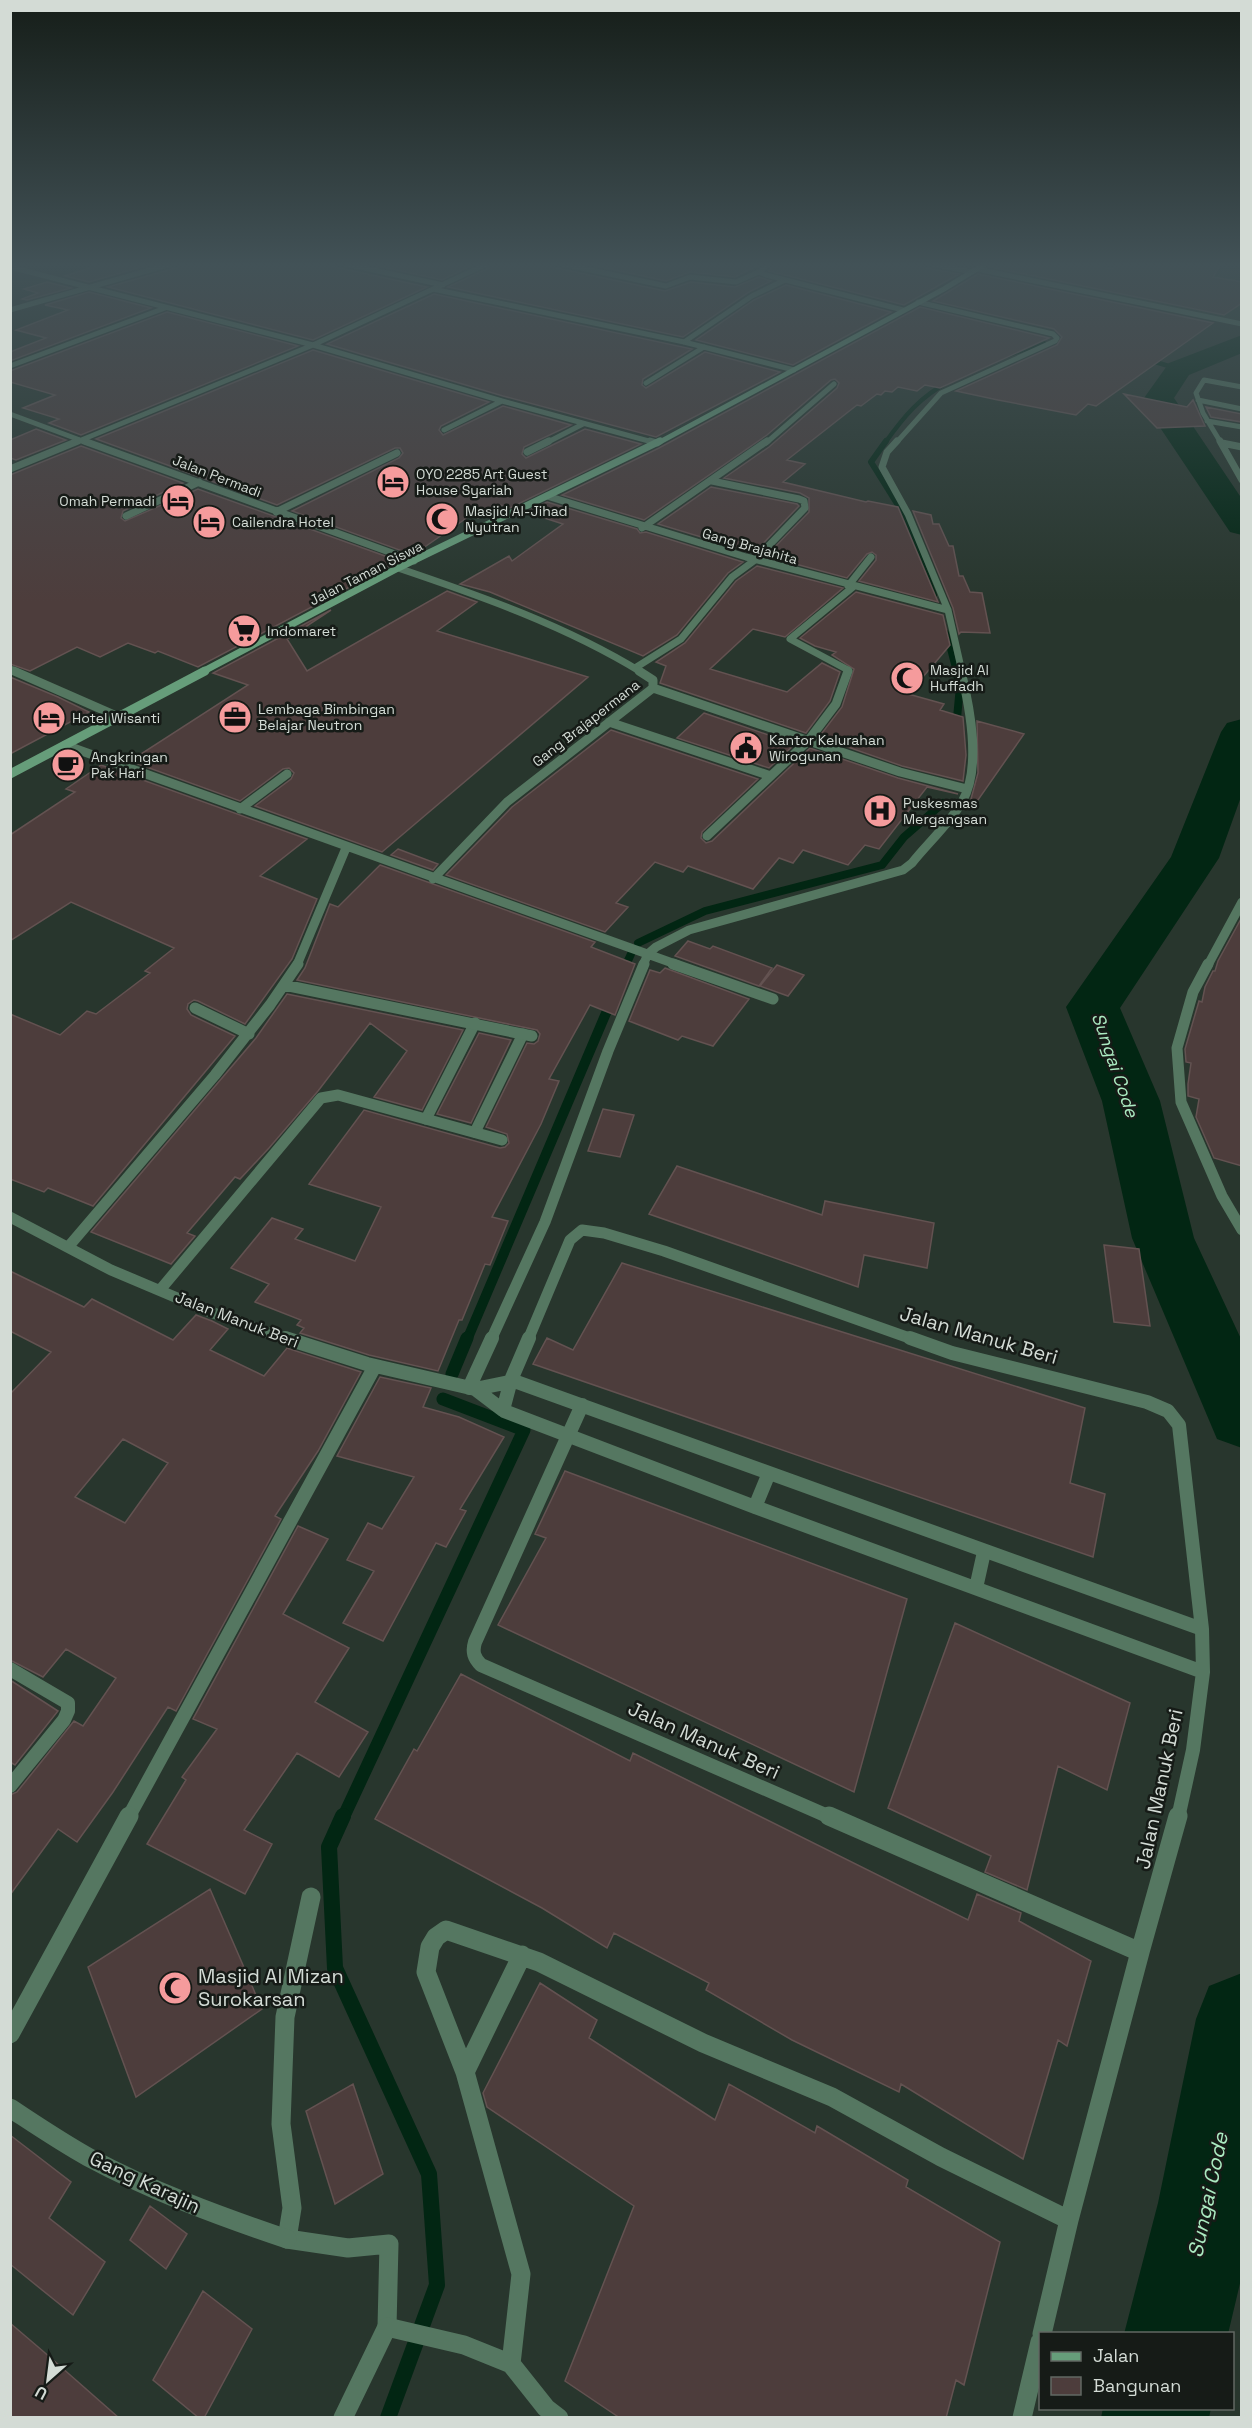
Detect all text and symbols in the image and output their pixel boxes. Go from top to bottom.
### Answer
street label: Jalan Permadi [170,451,264,501]
hotel icon: OYO 2285 Art Guest House Syariah [375,464,411,500]
place label: OYO 2285 Art Guest House Syariah [416,465,547,499]
hotel icon: Omah Permadi [160,483,196,519]
place label: Omah Permadi [59,492,155,510]
mosque icon: Masjid Al-Jihad Nyutran [424,501,460,537]
place label: Masjid Al-Jihad Nyutran [465,502,568,536]
hotel icon: Cailendra Hotel [191,504,227,540]
place label: Cailendra Hotel [232,513,334,531]
street label: Gang Brajahita [700,524,800,568]
street label: Jalan Taman Siswa [306,537,426,609]
supermarket icon: Indomaret [226,613,262,649]
place label: Indomaret [267,622,336,640]
mosque icon: Masjid Al Huffadh [889,660,925,696]
place label: Masjid Al Huffadh [930,661,989,695]
street label: Gang Brajapermana [529,675,643,771]
office icon: Lembaga Bimbingan Belajar Neutron [217,699,253,735]
hotel icon: Hotel Wisanti [31,700,67,736]
place label: Lembaga Bimbingan Belajar Neutron [258,700,395,734]
place label: Hotel Wisanti [72,709,160,727]
public building icon: Kantor Kelurahan Wirogunan [728,730,764,766]
place label: Kantor Kelurahan Wirogunan [769,731,885,765]
cafe icon: Angkringan Pak Hari [50,747,86,783]
place label: Angkringan Pak Hari [91,748,168,782]
hospital icon: Puskesmas Mergangsan [862,793,898,829]
place label: Puskesmas Mergangsan [903,794,987,828]
water label: Sungai Code [1087,1010,1145,1121]
street label: Jalan Manuk Beri [172,1286,302,1353]
street label: Jalan Manuk Beri [897,1300,1061,1370]
street label: Jalan Manuk Beri [624,1695,784,1785]
street label: Jalan Manuk Beri [1129,1706,1189,1872]
place label: Masjid Al Mizan Surokarsan [198,1963,344,2012]
mosque icon: Masjid Al Mizan Surokarsan [157,1970,193,2006]
water label: Sungai Code [1181,2128,1234,2260]
street label: Gang Karajin [85,2145,205,2219]
legend [1039,2332,1234,2410]
text: Jalan [1093,2344,1139,2367]
north arrow [18,2350,78,2410]
text: Bangunan [1093,2374,1181,2397]
text: U [32,2381,51,2405]

